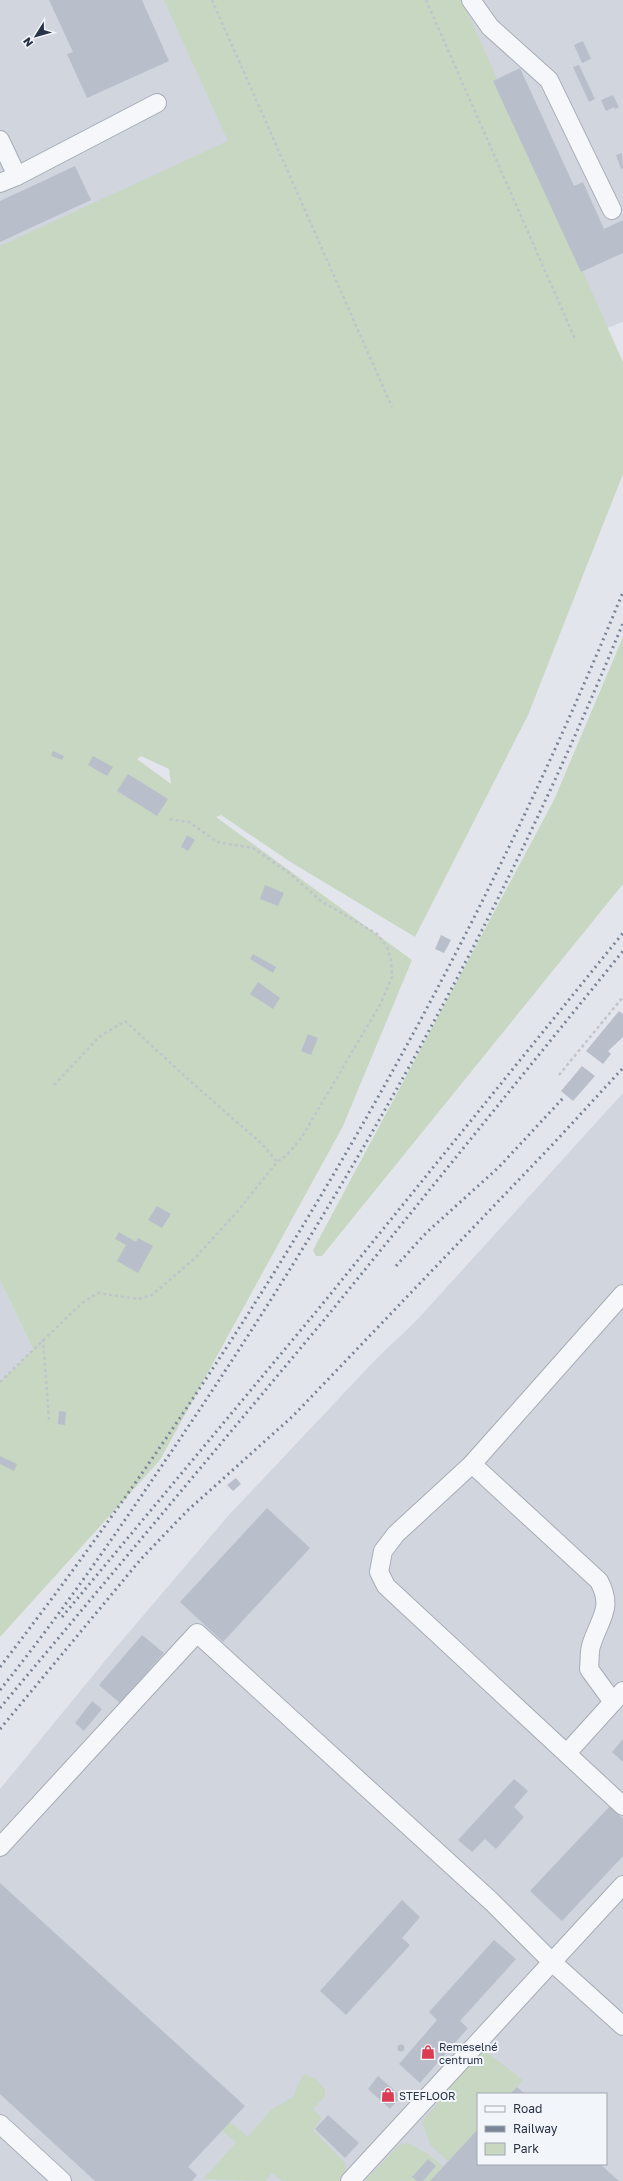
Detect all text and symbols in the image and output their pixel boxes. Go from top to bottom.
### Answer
north arrow [16,16,56,56]
text: N [20,35,35,50]
place label: Remeselné centrum [439,2040,498,2066]
shop icon: Remeselné centrum [420,2044,436,2060]
shop icon: STEFLOOR [380,2087,396,2103]
place label: STEFLOOR [399,2089,456,2102]
legend [477,2093,607,2165]
text: Road [513,2101,542,2116]
text: Railway [513,2121,558,2136]
text: Park [513,2141,539,2156]

